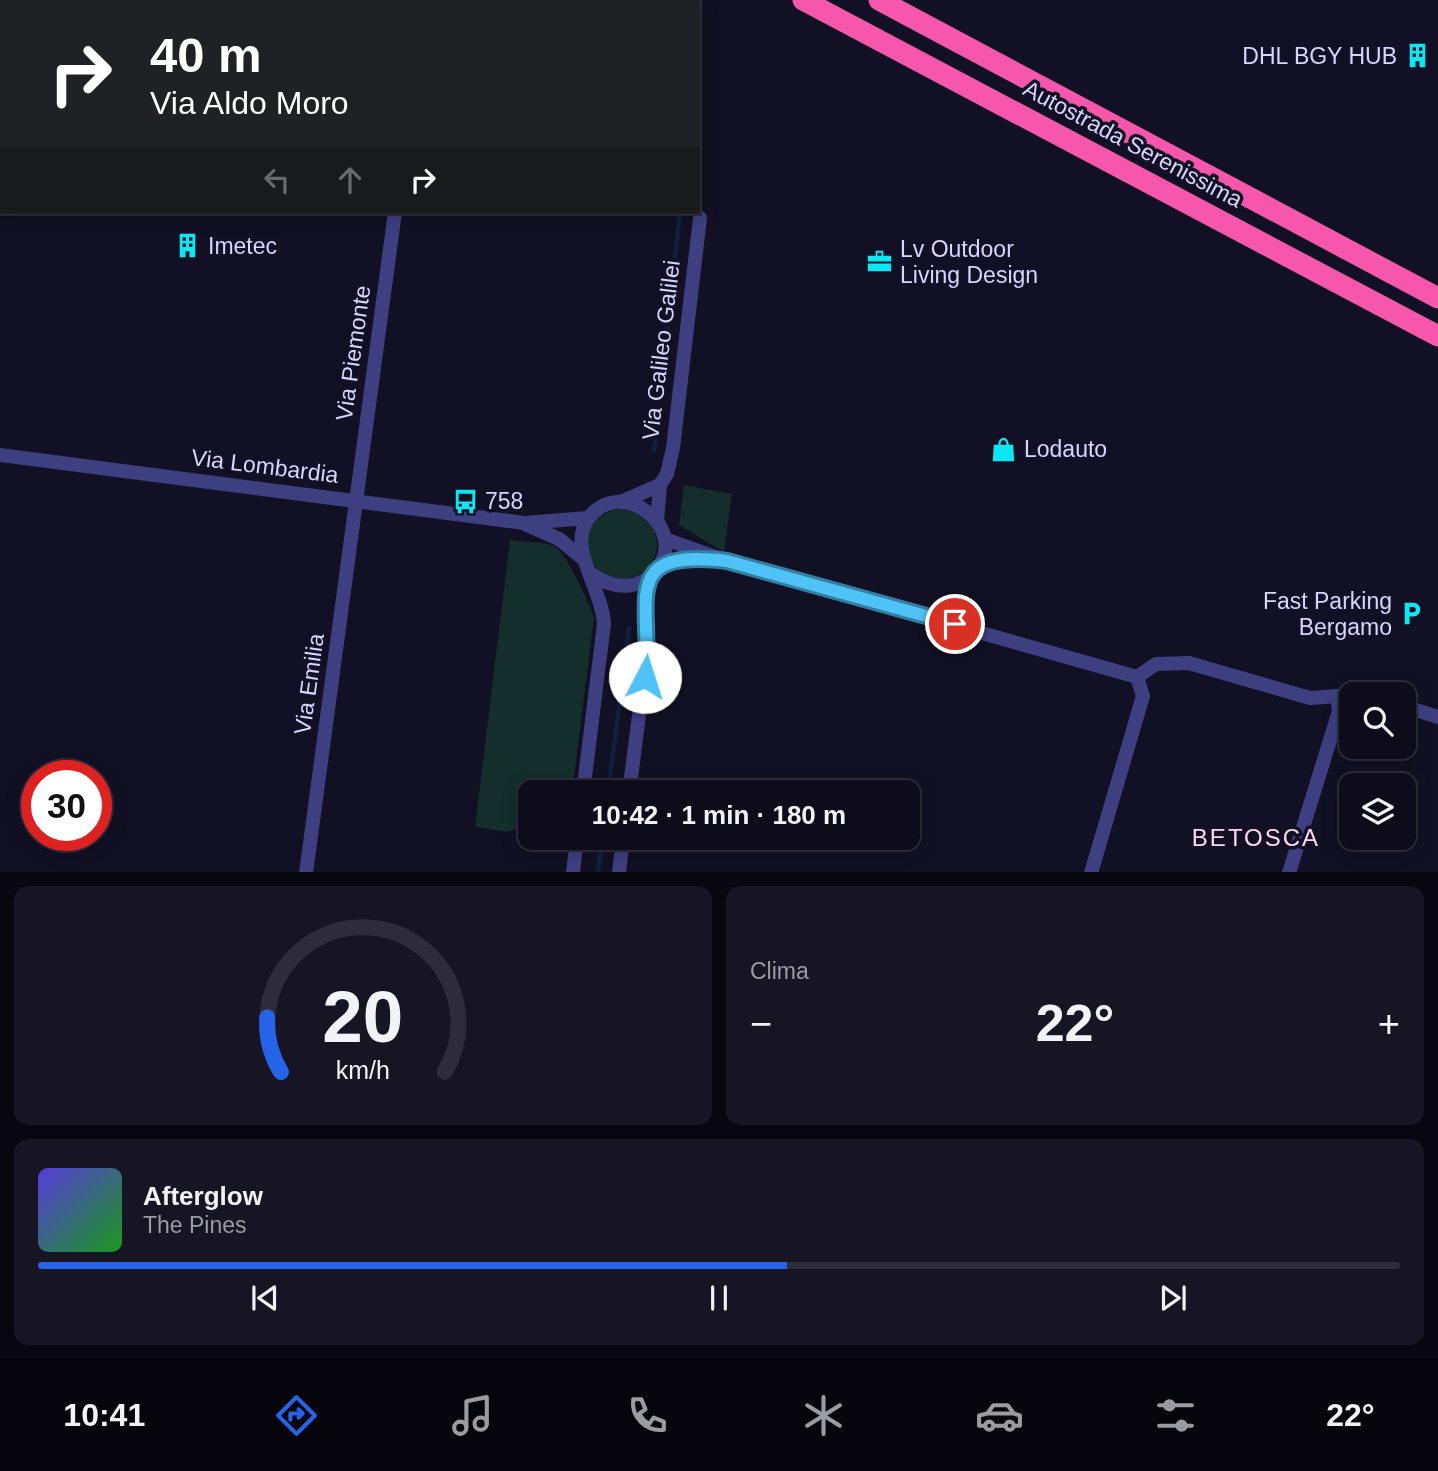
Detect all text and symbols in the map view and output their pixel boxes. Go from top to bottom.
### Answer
icon: right [35,28,126,119]
text: 40 m [150,28,262,82]
building icon: DHL BGY HUB [1403,42,1431,70]
place label: DHL BGY HUB [1242,43,1397,69]
street label: Autostrada Serenissima [1019,75,1247,213]
text: Via Aldo Moro [150,85,349,121]
icon: left [258,161,296,199]
icon: ahead [331,161,369,199]
icon: right [404,161,442,199]
building icon: Imetec [174,232,202,260]
place label: Imetec [208,233,277,259]
place label: Lv Outdoor Living Design [900,236,1038,288]
office icon: Lv Outdoor Living Design [866,248,894,276]
street label: Via Galileo Galilei [637,259,685,441]
street label: Via Piemonte [331,284,375,422]
shop icon: Lodauto [990,435,1018,463]
place label: Lodauto [1024,436,1107,462]
street label: Via Lombardia [190,444,340,488]
bus stop icon: 758 [451,487,479,515]
place label: 758 [485,488,523,514]
place label: Fast Parking Bergamo [1263,588,1392,640]
pin [925,594,985,654]
parking icon: Fast Parking Bergamo [1398,600,1426,628]
icon: arrive [936,605,974,643]
street label: Via Emilia [289,632,329,736]
position arrow [608,640,682,714]
map controls [1339,682,1416,850]
button: search [1339,682,1416,759]
speed limit sign: 30 [21,760,112,851]
button: layers [1339,773,1416,850]
text: 10:42 · 1 min · 180 m [592,800,846,830]
district label: BETOSCA [1192,824,1320,851]
text: Clima [750,958,809,984]
text: 20 [323,976,403,1057]
text: 22° [1036,994,1114,1052]
text: − [750,1003,772,1045]
text: + [1378,1003,1400,1045]
text: km/h [336,1055,390,1083]
text: Afterglow [143,1181,263,1211]
text: The Pines [143,1212,247,1238]
icon: previous [246,1279,284,1317]
icon: pause [700,1279,738,1317]
icon: next [1154,1279,1192,1317]
icon: directions [272,1391,321,1440]
icon: music [448,1391,497,1440]
icon: phone [623,1391,672,1440]
icon: climate [799,1391,848,1440]
icon: car [975,1391,1024,1440]
icon: filters [1151,1391,1200,1440]
text: 10:41 [63,1397,145,1433]
text: 22° [1326,1397,1375,1433]

